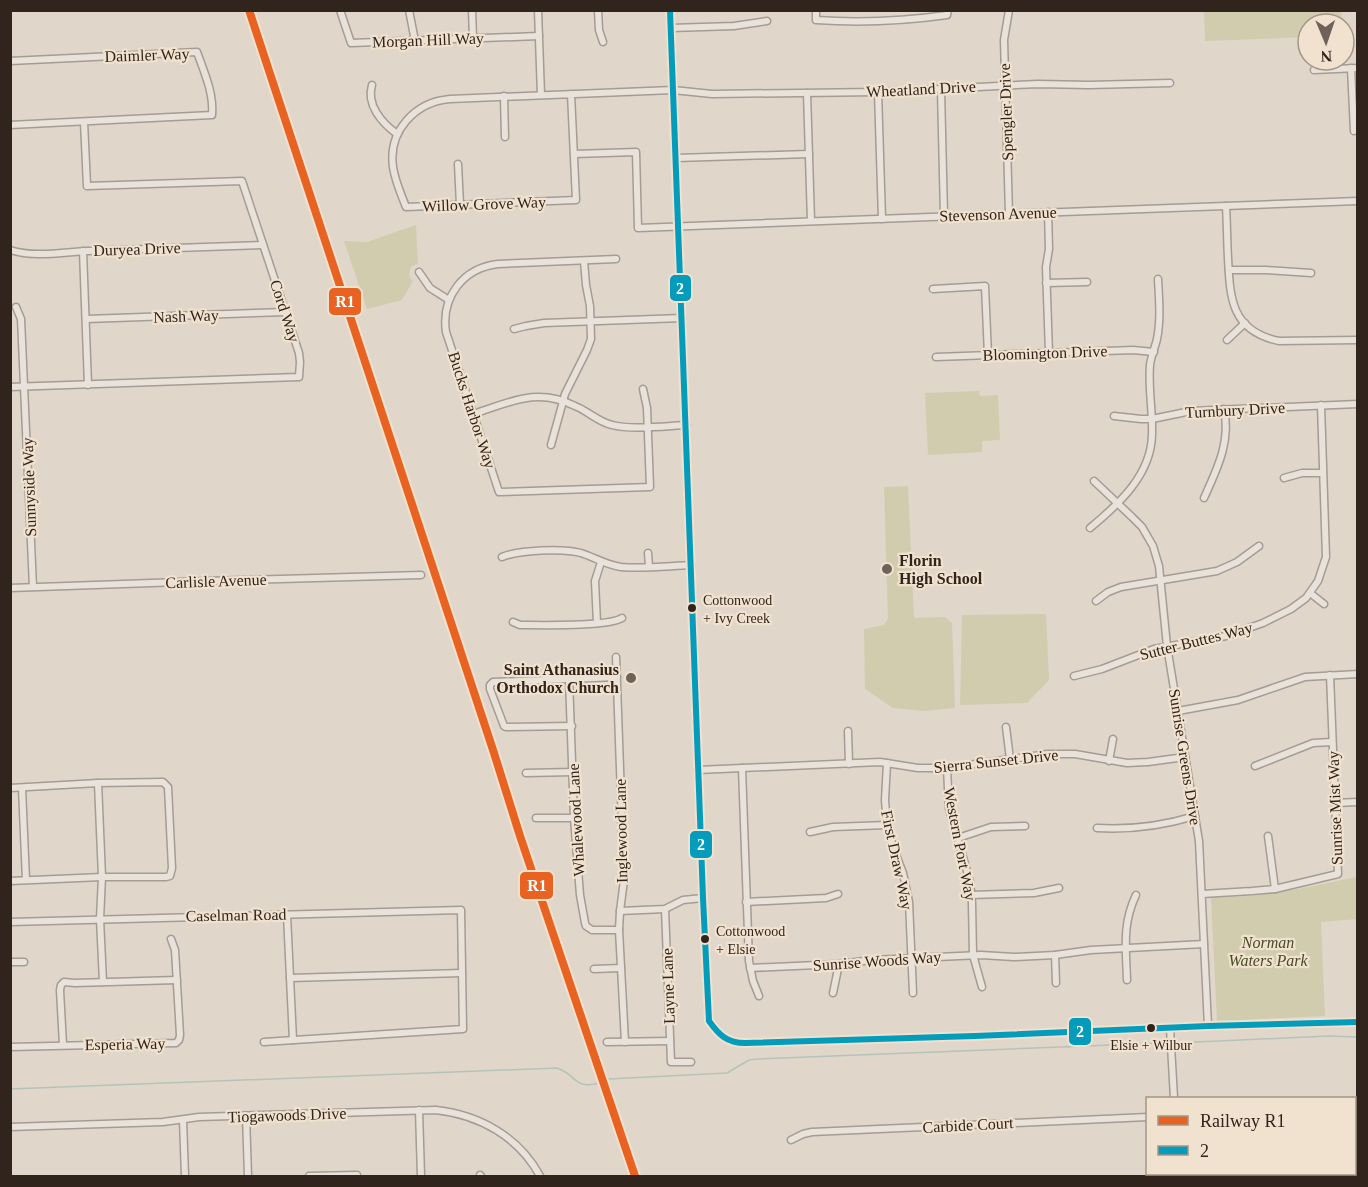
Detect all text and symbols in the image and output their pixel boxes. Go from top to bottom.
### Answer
north arrow [1296,12,1356,72]
street label: Morgan Hill Way [372,30,484,51]
street label: Daimler Way [104,45,190,66]
text: N [1320,48,1333,65]
street label: Spengler Drive [996,63,1017,161]
street label: Wheatland Drive [866,78,976,100]
street label: Willow Grove Way [422,193,546,216]
street label: Stevenson Avenue [939,203,1057,225]
street label: Duryea Drive [93,239,181,260]
line badge: 2 [669,274,692,302]
street label: Cord Way [266,278,303,345]
text: 2 [676,280,684,297]
line badge: R1 [328,287,362,316]
text: R1 [335,293,355,310]
street label: Nash Way [153,306,219,327]
street label: Bloomington Drive [982,342,1108,365]
street label: Bucks Harbor Way [444,349,499,471]
street label: Turnbury Drive [1184,399,1286,422]
street label: Sunnyside Way [19,437,40,537]
place label: Florin High School [899,552,983,588]
marker: Florin High School [880,562,894,576]
street label: Carlisle Avenue [165,571,267,591]
place label: Cottonwood + Ivy Creek [703,593,772,626]
marker: Cottonwood + Ivy Creek [686,602,698,614]
street label: Sutter Buttes Way [1138,619,1254,664]
place label: Saint Athanasius Orthodox Church [496,661,619,696]
marker: Saint Athanasius Orthodox Church [624,671,638,685]
street label: Sunrise Greens Drive [1166,688,1204,826]
street label: Sierra Sunset Drive [933,746,1059,776]
street label: Sunrise Mist Way [1325,751,1346,865]
street label: Whalewood Lane [565,763,587,877]
street label: Inglewood Lane [612,779,631,883]
street label: Western Port Way [940,786,979,902]
street label: First Draw Way [877,809,916,912]
line badge: 2 [689,830,713,859]
text: 2 [697,836,705,853]
line badge: R1 [519,871,554,900]
text: R1 [527,877,547,894]
street label: Caselman Road [185,906,287,924]
place label: Cottonwood + Elsie [716,924,785,957]
marker: Cottonwood + Elsie [699,933,711,945]
park label: Norman Waters Park [1229,934,1308,969]
street label: Layne Lane [658,948,679,1024]
street label: Sunrise Woods Way [812,948,942,975]
line badge: 2 [1068,1017,1092,1046]
marker: Elsie + Wilbur [1145,1022,1157,1034]
text: 2 [1076,1023,1084,1040]
street label: Esperia Way [85,1035,165,1054]
place label: Elsie + Wilbur [1110,1038,1192,1053]
legend [1146,1097,1356,1175]
street label: Tiogawoods Drive [227,1104,347,1127]
text: Railway R1 [1200,1111,1286,1131]
street label: Carbide Court [922,1114,1014,1136]
text: 2 [1200,1141,1209,1161]

